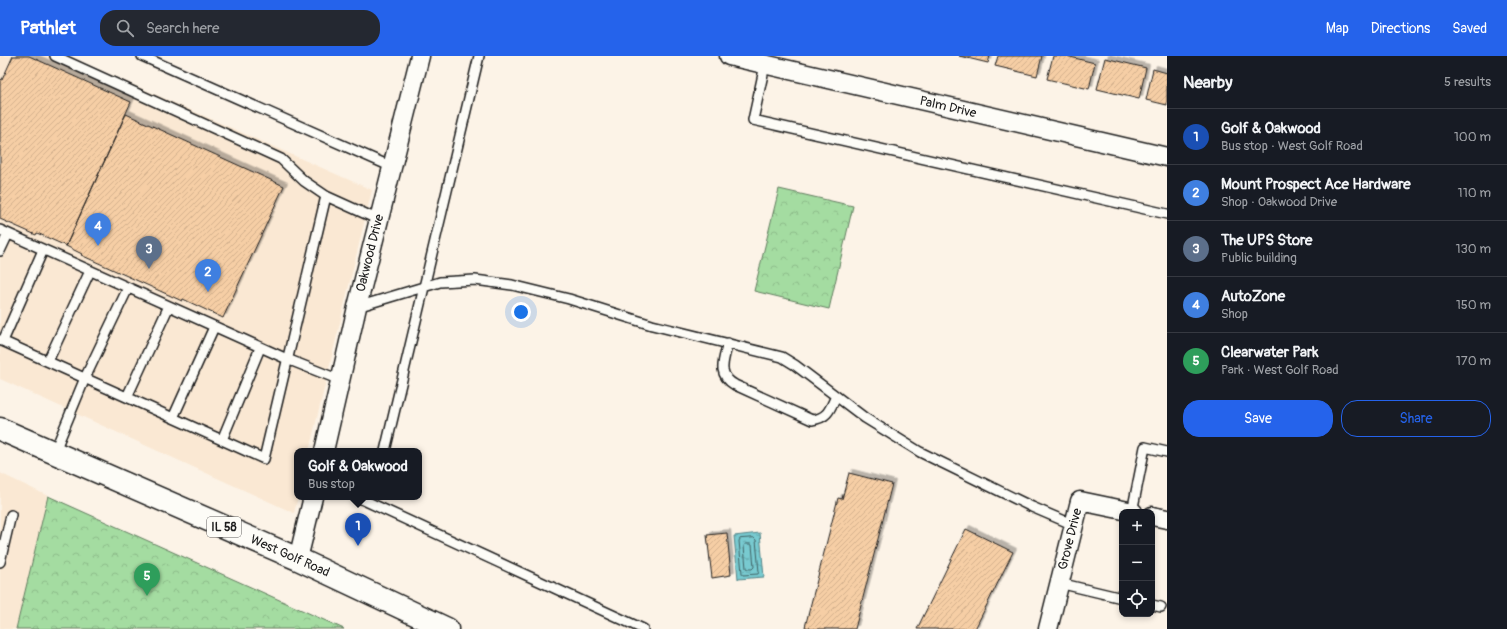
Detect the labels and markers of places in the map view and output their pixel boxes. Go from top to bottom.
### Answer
pin: 4 [85,213,111,246]
pin: 3 [136,236,162,269]
pin: 2 [195,259,221,292]
pin: 1 [345,513,371,546]
pin: 5 [134,563,160,596]

